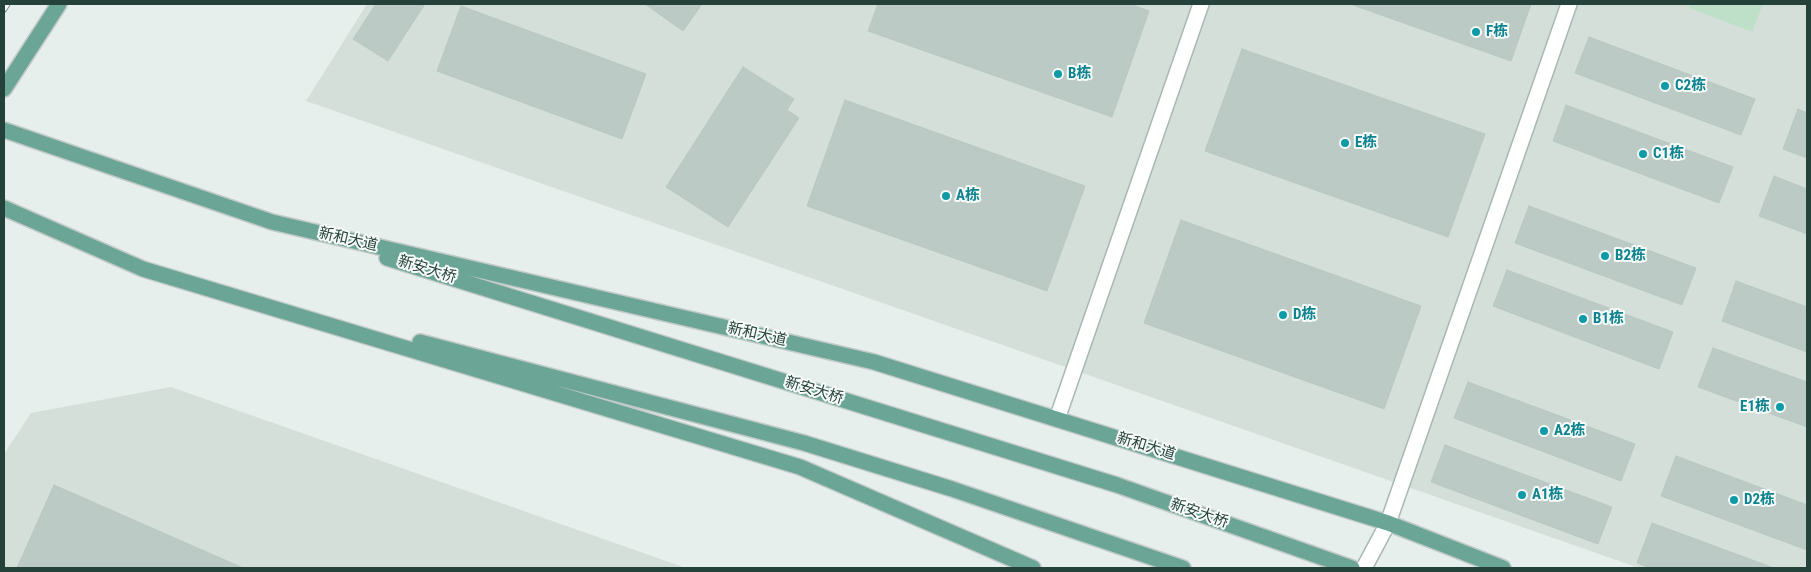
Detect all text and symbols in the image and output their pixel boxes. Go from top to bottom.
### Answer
place label: F栋 [1486,23,1508,41]
marker: F栋 [1470,26,1482,38]
place label: B栋 [1068,65,1091,83]
marker: B栋 [1052,68,1064,80]
place label: C2栋 [1675,77,1706,95]
marker: C2栋 [1659,80,1671,92]
place label: E栋 [1355,134,1377,152]
marker: E栋 [1339,137,1351,149]
place label: C1栋 [1653,145,1684,163]
marker: C1栋 [1637,148,1649,160]
place label: A栋 [956,187,980,205]
marker: A栋 [940,190,952,202]
street label: 新和大道 [317,224,379,256]
place label: B2栋 [1615,247,1646,265]
marker: B2栋 [1599,250,1611,262]
street label: 新安大桥 [396,253,458,287]
place label: D栋 [1293,306,1316,324]
marker: D栋 [1277,309,1289,321]
place label: B1栋 [1593,310,1624,328]
marker: B1栋 [1577,313,1589,325]
street label: 新和大道 [726,319,788,351]
street label: 新安大桥 [783,374,845,408]
place label: E1栋 [1740,398,1770,416]
marker: E1栋 [1774,401,1786,413]
place label: A2栋 [1554,422,1586,440]
marker: A2栋 [1538,425,1550,437]
street label: 新和大道 [1115,430,1177,464]
place label: A1栋 [1532,486,1564,504]
marker: A1栋 [1516,489,1528,501]
place label: D2栋 [1744,491,1775,509]
marker: D2栋 [1728,494,1740,506]
street label: 新安大桥 [1168,496,1230,532]

